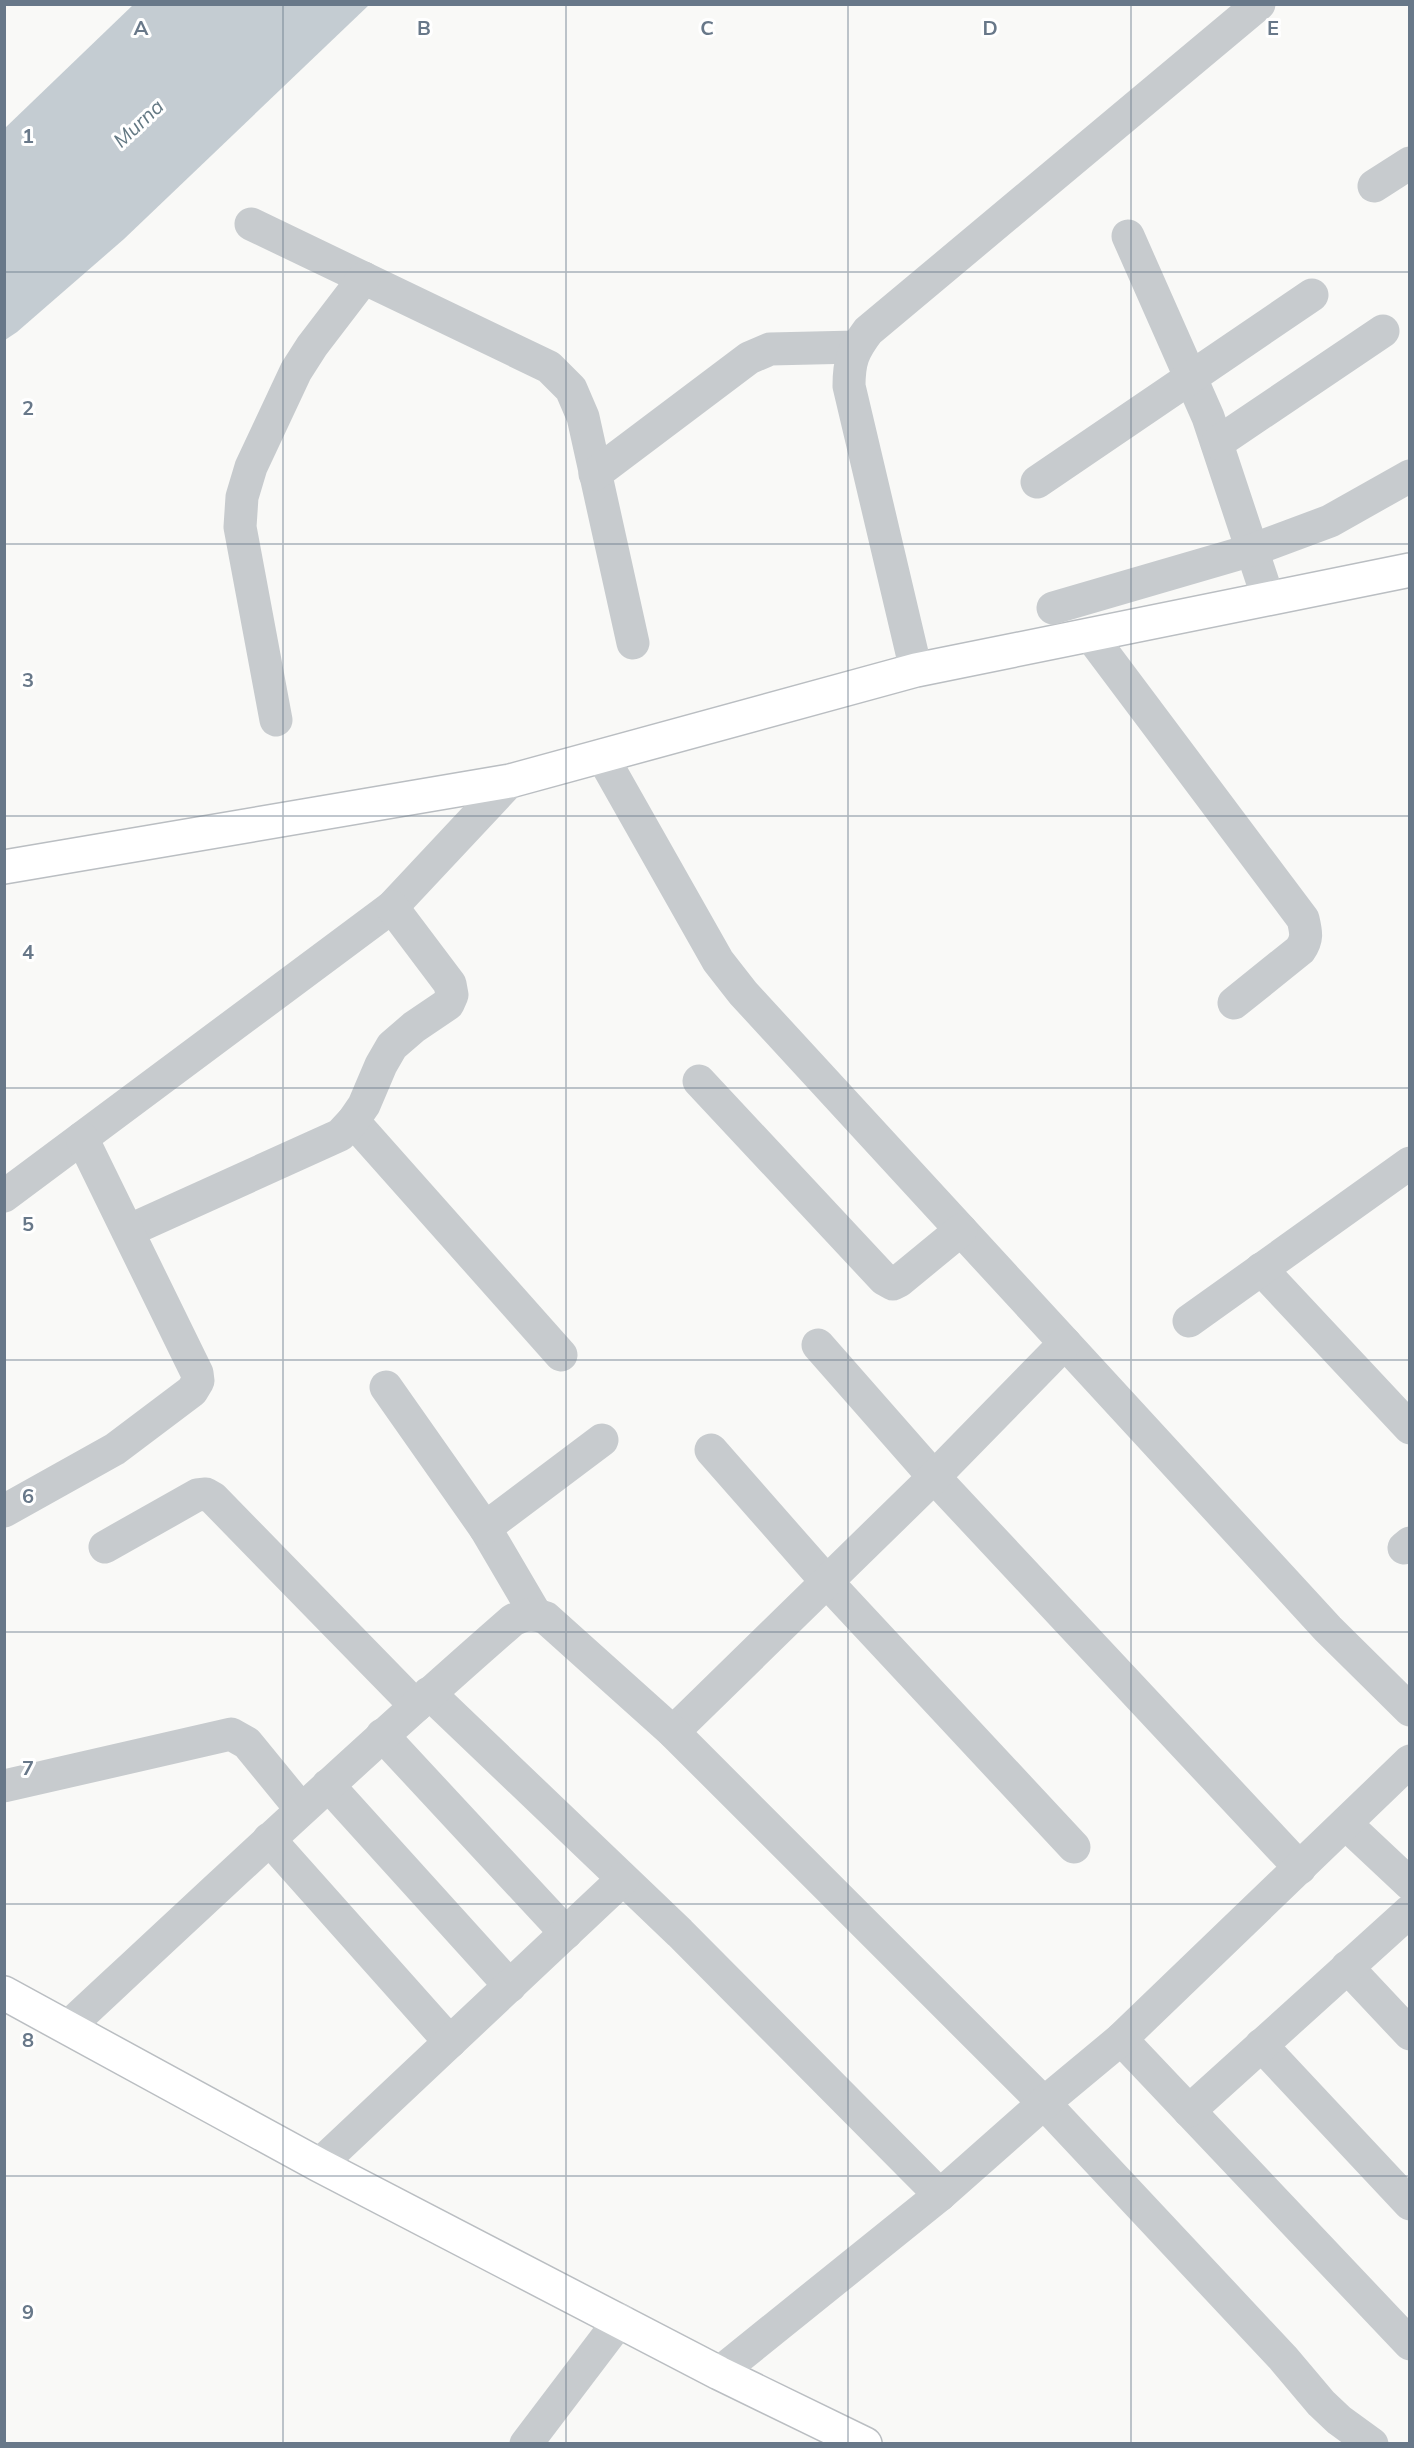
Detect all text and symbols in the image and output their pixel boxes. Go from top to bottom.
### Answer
text: A [134,15,149,40]
text: B [417,15,431,40]
text: C [700,15,714,40]
text: D [982,15,998,40]
text: E [1267,15,1279,40]
water label: Murna [108,94,168,152]
text: 1 [22,123,34,148]
text: 2 [22,395,34,420]
text: 3 [22,667,34,692]
text: 4 [22,939,34,964]
text: 5 [22,1211,34,1236]
text: 6 [22,1483,34,1508]
text: 7 [22,1755,34,1780]
text: 8 [22,2027,34,2052]
text: 9 [22,2299,34,2324]

